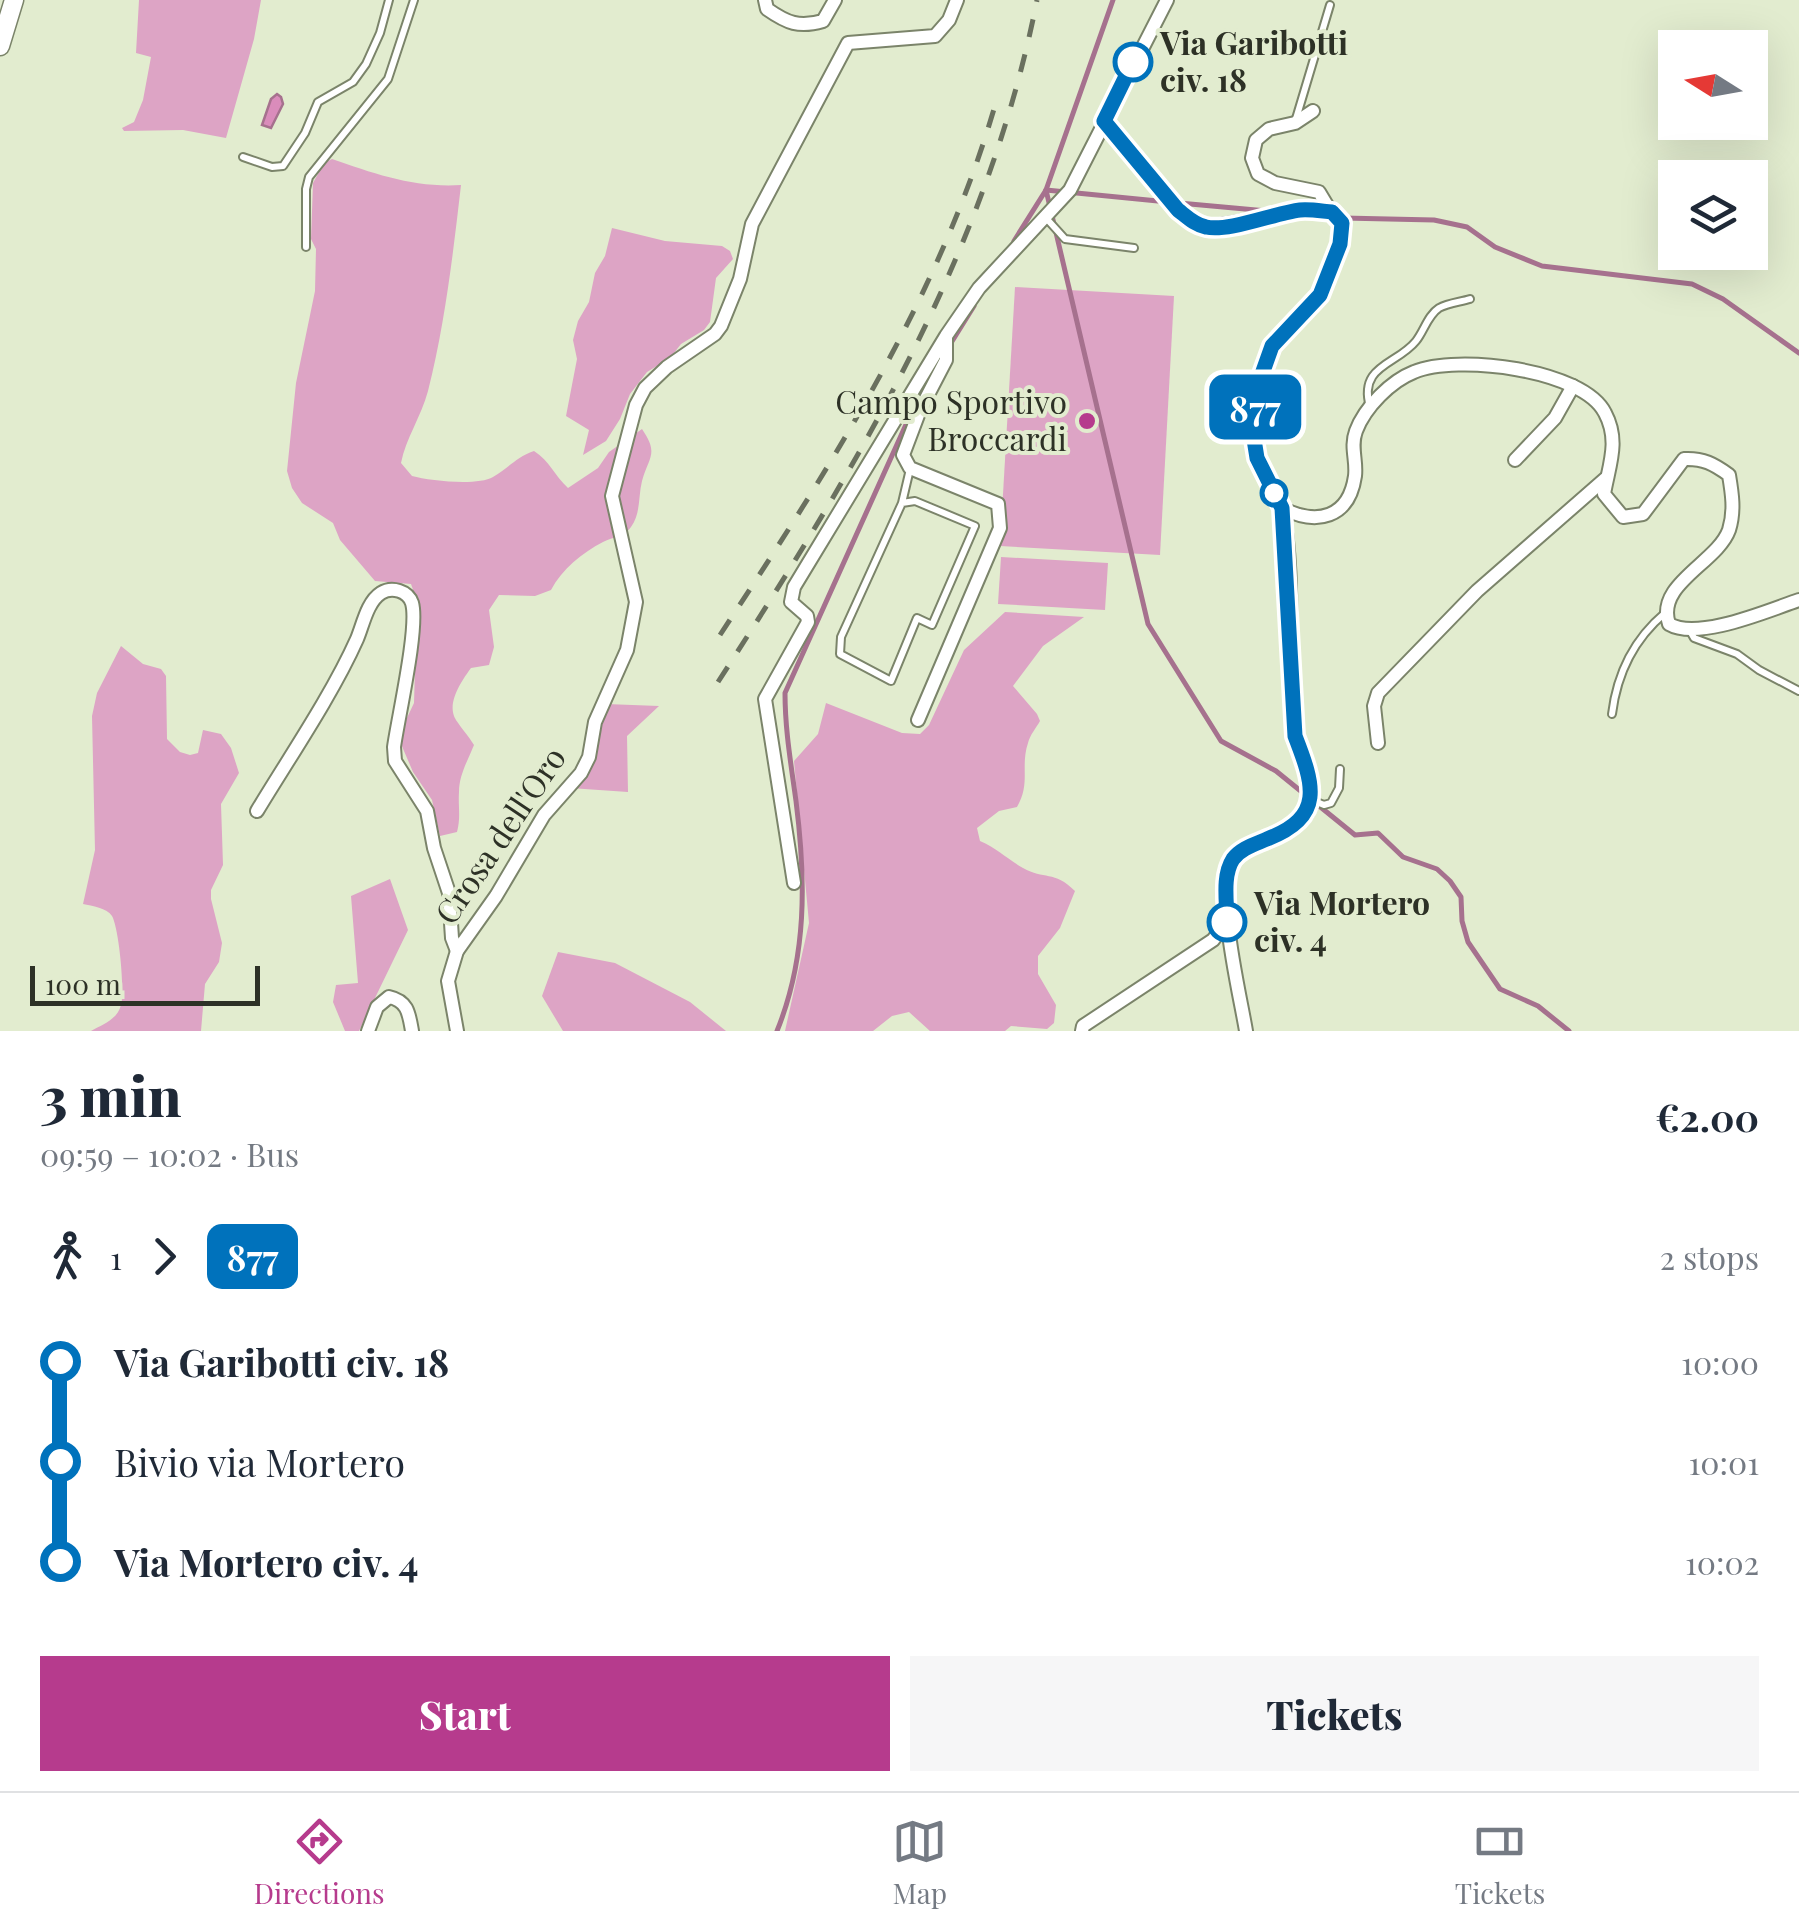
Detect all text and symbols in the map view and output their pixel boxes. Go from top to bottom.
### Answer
place label: Via Garibotti civ. 18 [1159,20,1348,100]
north arrow [1658,30,1768,140]
map controls [1658,30,1768,270]
marker: Via Garibotti civ. 18 [1114,43,1152,81]
button: layers [1658,160,1768,270]
line badge: 877 [1198,374,1312,440]
place label: Campo Sportivo Broccardi [835,379,1067,459]
text: 877 [1229,384,1281,431]
marker: Campo Sportivo Broccardi [1076,410,1098,432]
unlabelled marker [1261,480,1287,506]
street label: Crosa dell'Oro [424,738,574,932]
place label: Via Mortero civ. 4 [1253,880,1430,960]
marker: Via Mortero civ. 4 [1208,903,1246,941]
scale bar [30,961,260,1006]
text: 100 m [45,965,121,1002]
text: 3 min [40,1057,181,1131]
text: €2.00 [1656,1091,1759,1142]
text: 09:59 – 10:02 · Bus [40,1132,299,1175]
icon: walk [40,1229,95,1284]
icon: forward [137,1229,192,1284]
text: 877 [227,1233,278,1280]
text: 1 [110,1235,122,1278]
text: 2 stops [1660,1235,1759,1278]
text: Via Garibotti civ. 18 [114,1336,449,1387]
text: 10:00 [1681,1340,1759,1383]
text: Bivio via Mortero [114,1436,405,1487]
text: 10:01 [1688,1440,1759,1483]
text: Via Mortero civ. 4 [114,1536,419,1587]
text: 10:02 [1685,1540,1759,1583]
button: Start [40,1656,890,1771]
button: Tickets [910,1656,1759,1771]
tab: Directions [254,1814,385,1911]
tab: Map [892,1814,947,1911]
tab: Tickets [1455,1814,1545,1911]

